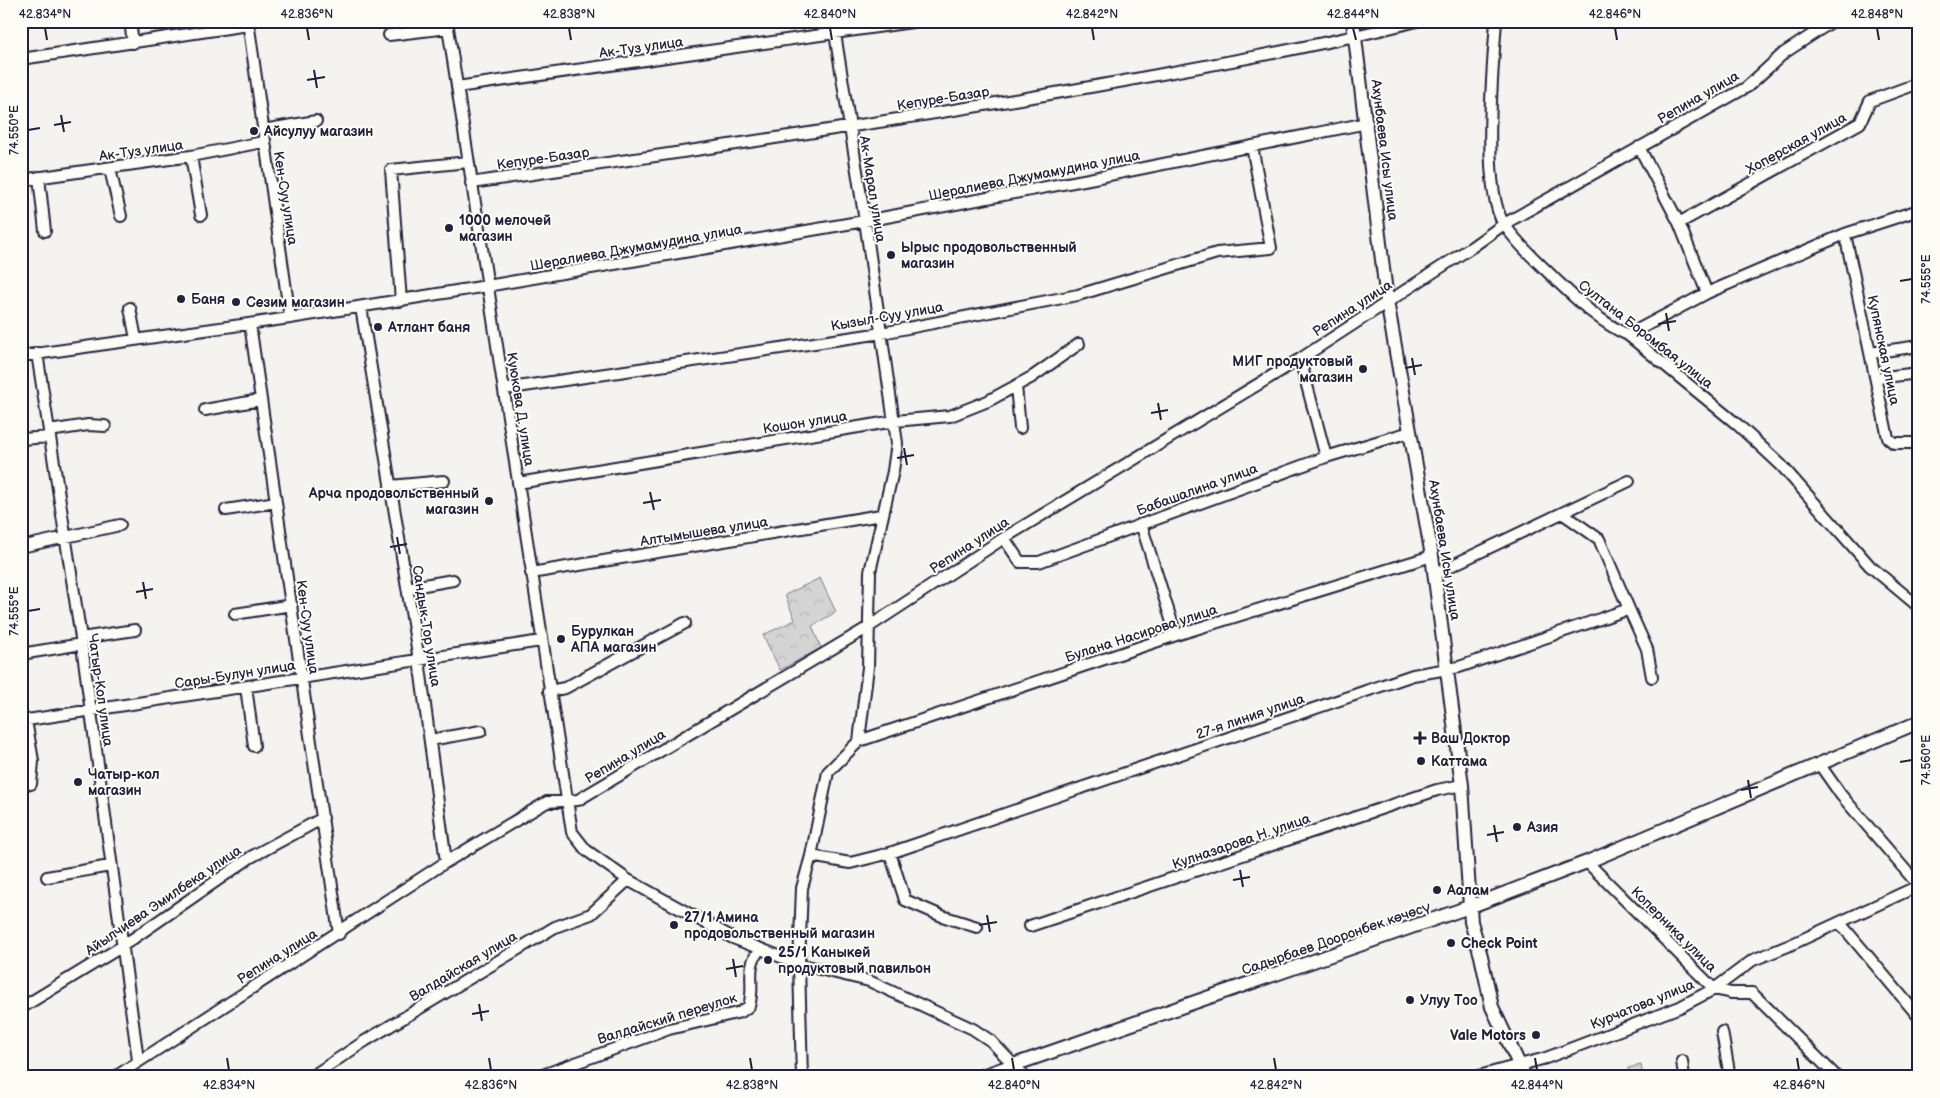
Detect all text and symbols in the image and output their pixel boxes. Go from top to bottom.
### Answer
text: 42.834°N [19,7,71,22]
text: 42.836°N [281,7,333,22]
text: 42.838°N [543,7,595,22]
text: 42.840°N [804,7,856,22]
text: 42.842°N [1066,7,1118,22]
text: 42.844°N [1327,7,1379,22]
text: 42.846°N [1589,7,1641,22]
text: 42.848°N [1851,7,1903,22]
street label: Ак-Туз улица [597,33,685,62]
street label: Репина улица [1654,67,1743,128]
street label: Ахунбаева Исы улица [1367,77,1402,222]
street label: Кепуре-Базар [896,83,990,114]
text: 74.550°E [7,105,22,155]
street label: Хоперская улица [1743,108,1850,178]
place label: Айсулуу магазин [263,123,373,140]
marker: Айсулуу магазин [248,125,260,137]
street label: Ак-Марал улица [856,134,889,244]
street label: Ак-Туз улица [97,136,185,165]
street label: Кепуре-Базар [496,144,590,173]
street label: Шералиева Джумамудина улица [927,147,1142,204]
street label: Кен-Суу улица [270,150,301,247]
place label: 1000 мелочей магазин [459,212,551,245]
street label: Шералиева Джумамудина улица [529,220,744,275]
marker: 1000 мелочей магазин [443,222,455,234]
place label: Ырыс продовольственный магазин [901,239,1077,272]
marker: Ырыс продовольственный магазин [885,249,897,261]
text: 74.555°E [1919,254,1934,304]
street label: Репина улица [1309,276,1396,340]
street label: Султана Боромбая улица [1575,277,1717,393]
place label: Баня [191,291,225,308]
marker: Баня [175,293,187,305]
place label: Сезим магазин [246,294,345,311]
street label: Купянская улица [1864,294,1904,407]
marker: Сезим магазин [230,296,242,308]
street label: Кызыл-Суу улица [830,298,945,335]
place label: Атлант баня [387,319,470,336]
marker: Атлант баня [372,321,384,333]
street label: Куюкова Д. улица [503,351,538,468]
place label: МИГ продуктовый магазин [1232,353,1353,386]
marker: МИГ продуктовый магазин [1357,363,1369,375]
street label: Кошон улица [762,407,849,438]
street label: Бабашалина улица [1134,459,1261,519]
street label: Ахунбаева Исы улица [1425,478,1464,622]
place label: Арча продовольственный магазин [308,485,479,518]
marker: Арча продовольственный магазин [483,495,495,507]
street label: Алтымышева улица [638,513,770,550]
street label: Репина улица [926,513,1013,577]
street label: Сандык-Тор улица [409,564,445,689]
street label: Кен-Суу улица [292,579,323,676]
text: 74.555°E [7,586,22,636]
street label: Булана Насирова улица [1063,601,1220,666]
place label: Бурулкан АПА магазин [570,623,657,656]
street label: Чатыр-Кол улица [84,633,117,748]
marker: Бурулкан АПА магазин [555,633,567,645]
street label: Сары-Булун улица [174,656,297,692]
street label: 27-я линия улица [1194,690,1307,743]
street label: Репина улица [582,725,669,787]
place label: Ваш Доктор [1431,730,1511,747]
marker: Ваш Доктор [1413,731,1427,745]
text: 74.560°E [1919,735,1934,785]
place label: Каттама [1431,753,1488,770]
marker: Каттама [1415,755,1427,767]
place label: Чатыр-кол магазин [88,766,160,799]
marker: Чатыр-кол магазин [72,776,84,788]
street label: Кулназарова Н. улица [1170,810,1313,873]
place label: Азия [1526,819,1558,836]
marker: Азия [1511,821,1523,833]
street label: Айылчиева Эмилбека улица [81,841,245,960]
place label: Аалам [1446,882,1489,899]
street label: Коперника улица [1627,883,1720,976]
marker: Аалам [1431,884,1443,896]
street label: Садырбаев Дооронбек көчөсү [1240,898,1433,979]
place label: 27/1 Амина продовольственный магазин [684,909,875,942]
marker: 27/1 Амина продовольственный магазин [668,919,680,931]
street label: Репина улица [234,925,321,988]
street label: Валдайская улица [406,927,521,1005]
place label: Check Point [1461,935,1538,952]
marker: Check Point [1445,937,1457,949]
place label: 25/1 Каныкей продуктовый павильон [778,944,931,977]
marker: 25/1 Каныкей продуктовый павильон [762,954,774,966]
street label: Курчатова улица [1588,976,1697,1033]
street label: Валдайский переулок [596,989,739,1048]
place label: Улуу Тоо [1420,992,1478,1009]
marker: Улуу Тоо [1404,994,1416,1006]
place label: Vale Motors [1450,1027,1526,1044]
marker: Vale Motors [1530,1029,1542,1041]
text: 42.834°N [203,1078,255,1093]
text: 42.836°N [465,1078,517,1093]
text: 42.838°N [726,1078,778,1093]
text: 42.840°N [988,1078,1040,1093]
text: 42.842°N [1250,1078,1302,1093]
text: 42.844°N [1511,1078,1563,1093]
text: 42.846°N [1773,1078,1825,1093]

